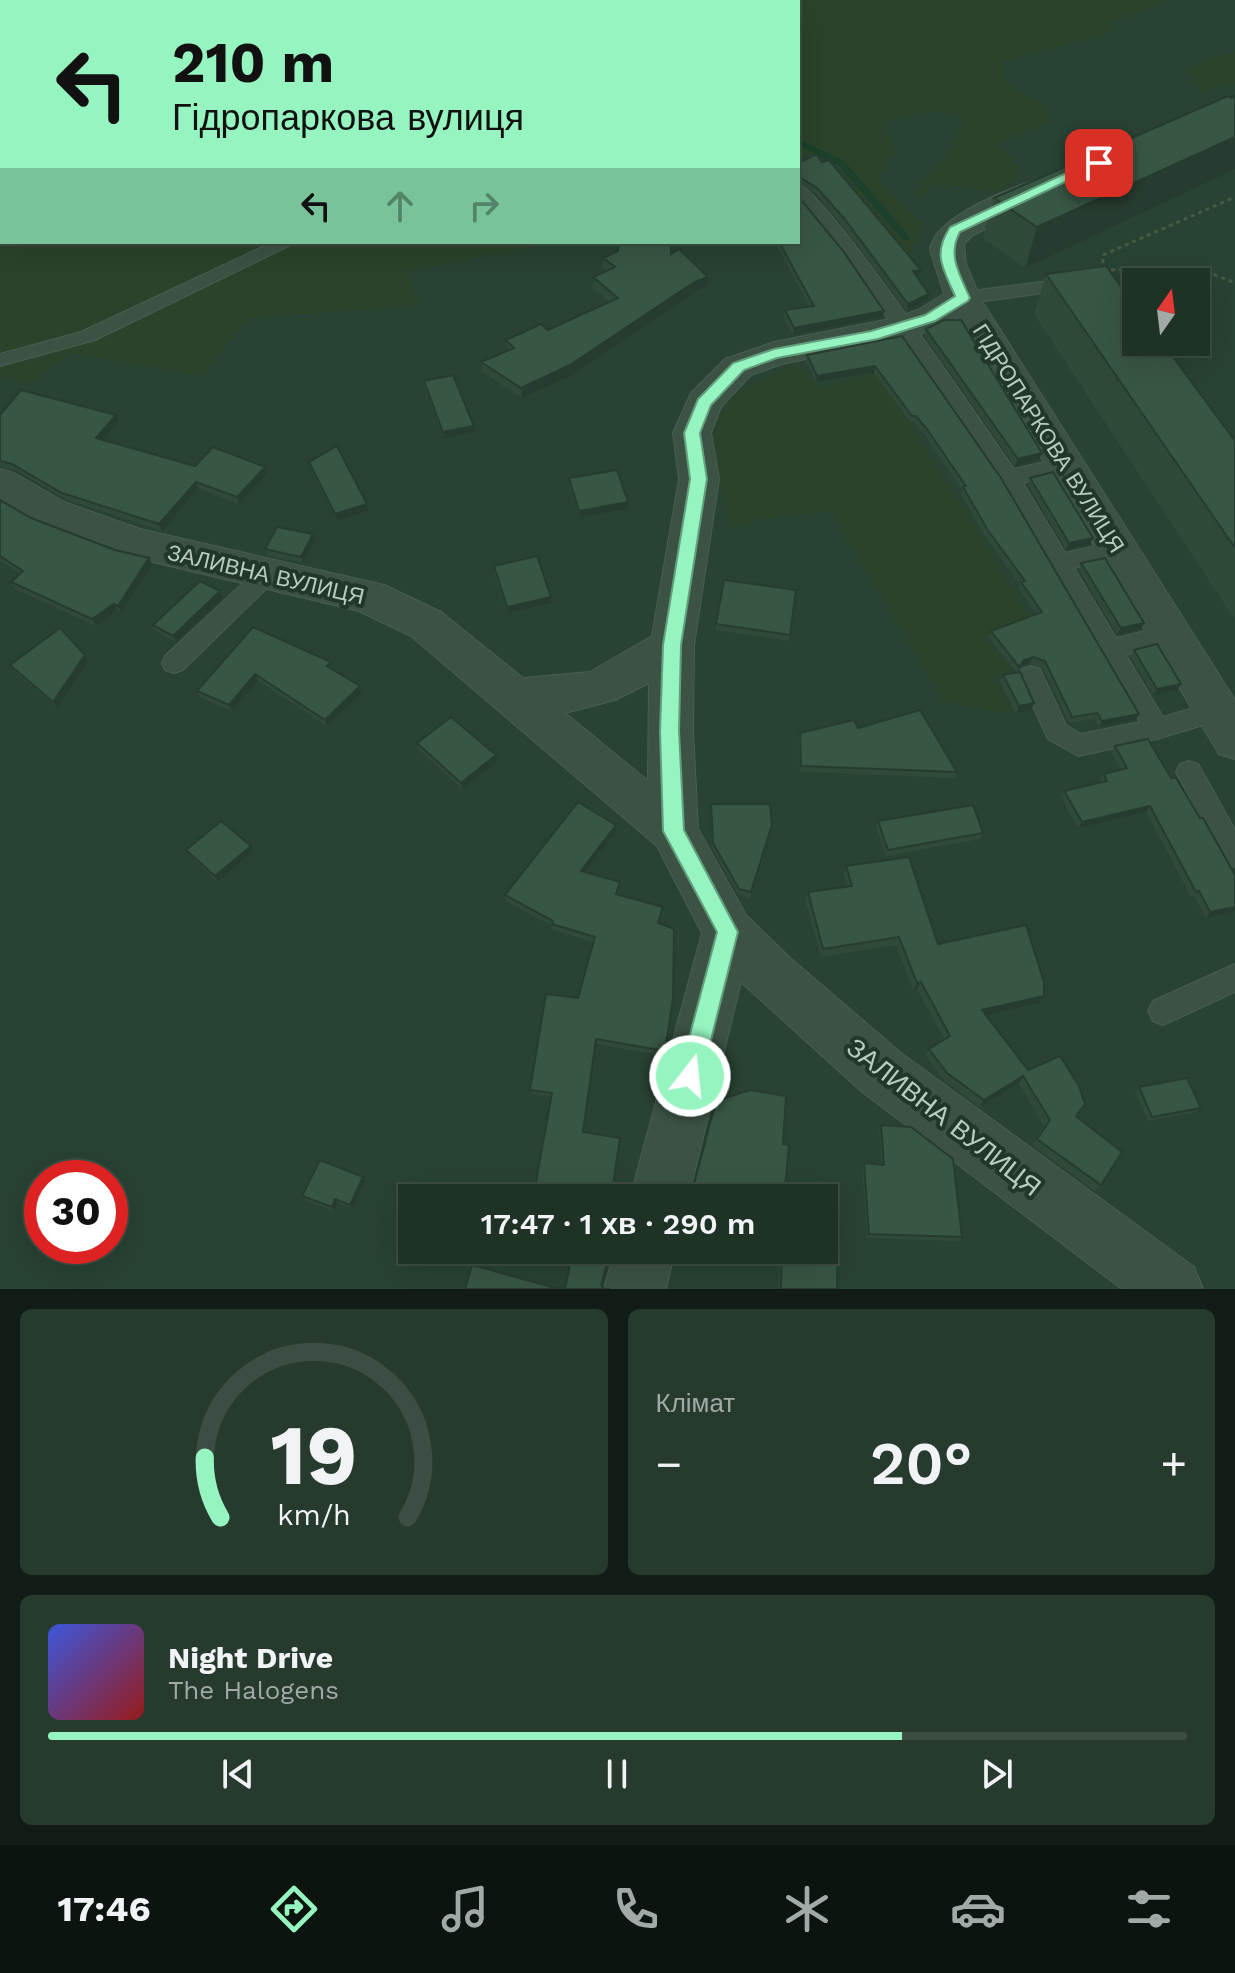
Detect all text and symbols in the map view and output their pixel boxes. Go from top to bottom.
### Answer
text: 210 m [172,30,334,96]
icon: left [40,32,144,136]
text: Гідропаркова вулиця [172,97,524,139]
pin [1065,129,1133,197]
icon: arrive [1077,141,1121,185]
icon: left [294,184,338,228]
icon: ahead [378,184,422,228]
icon: right [462,184,506,228]
north arrow [1122,268,1210,356]
map controls [1122,268,1210,356]
street label: ГІДРОПАРКОВА ВУЛИЦЯ [968,319,1129,557]
street label: ЗАЛИВНА ВУЛИЦЯ [165,540,367,609]
street label: ЗАЛИВНА ВУЛИЦЯ [841,1032,1047,1202]
position arrow [648,1034,732,1118]
speed limit sign: 30 [24,1160,128,1264]
text: 17:47 · 1 хв · 290 m [481,1206,755,1241]
text: Клімат [656,1388,735,1418]
text: 19 [270,1407,357,1504]
text: 20° [870,1428,973,1499]
text: − [656,1438,682,1490]
text: + [1160,1438,1187,1490]
text: km/h [277,1498,351,1532]
text: Night Drive [168,1640,333,1675]
text: The Halogens [168,1675,339,1705]
icon: previous [216,1752,260,1796]
icon: pause [595,1752,639,1796]
icon: next [975,1752,1019,1796]
icon: directions [266,1881,322,1937]
icon: music [437,1881,493,1937]
icon: phone [608,1881,664,1937]
icon: climate [779,1881,835,1937]
icon: car [950,1881,1006,1937]
icon: filters [1121,1881,1177,1937]
text: 17:46 [58,1888,151,1930]

